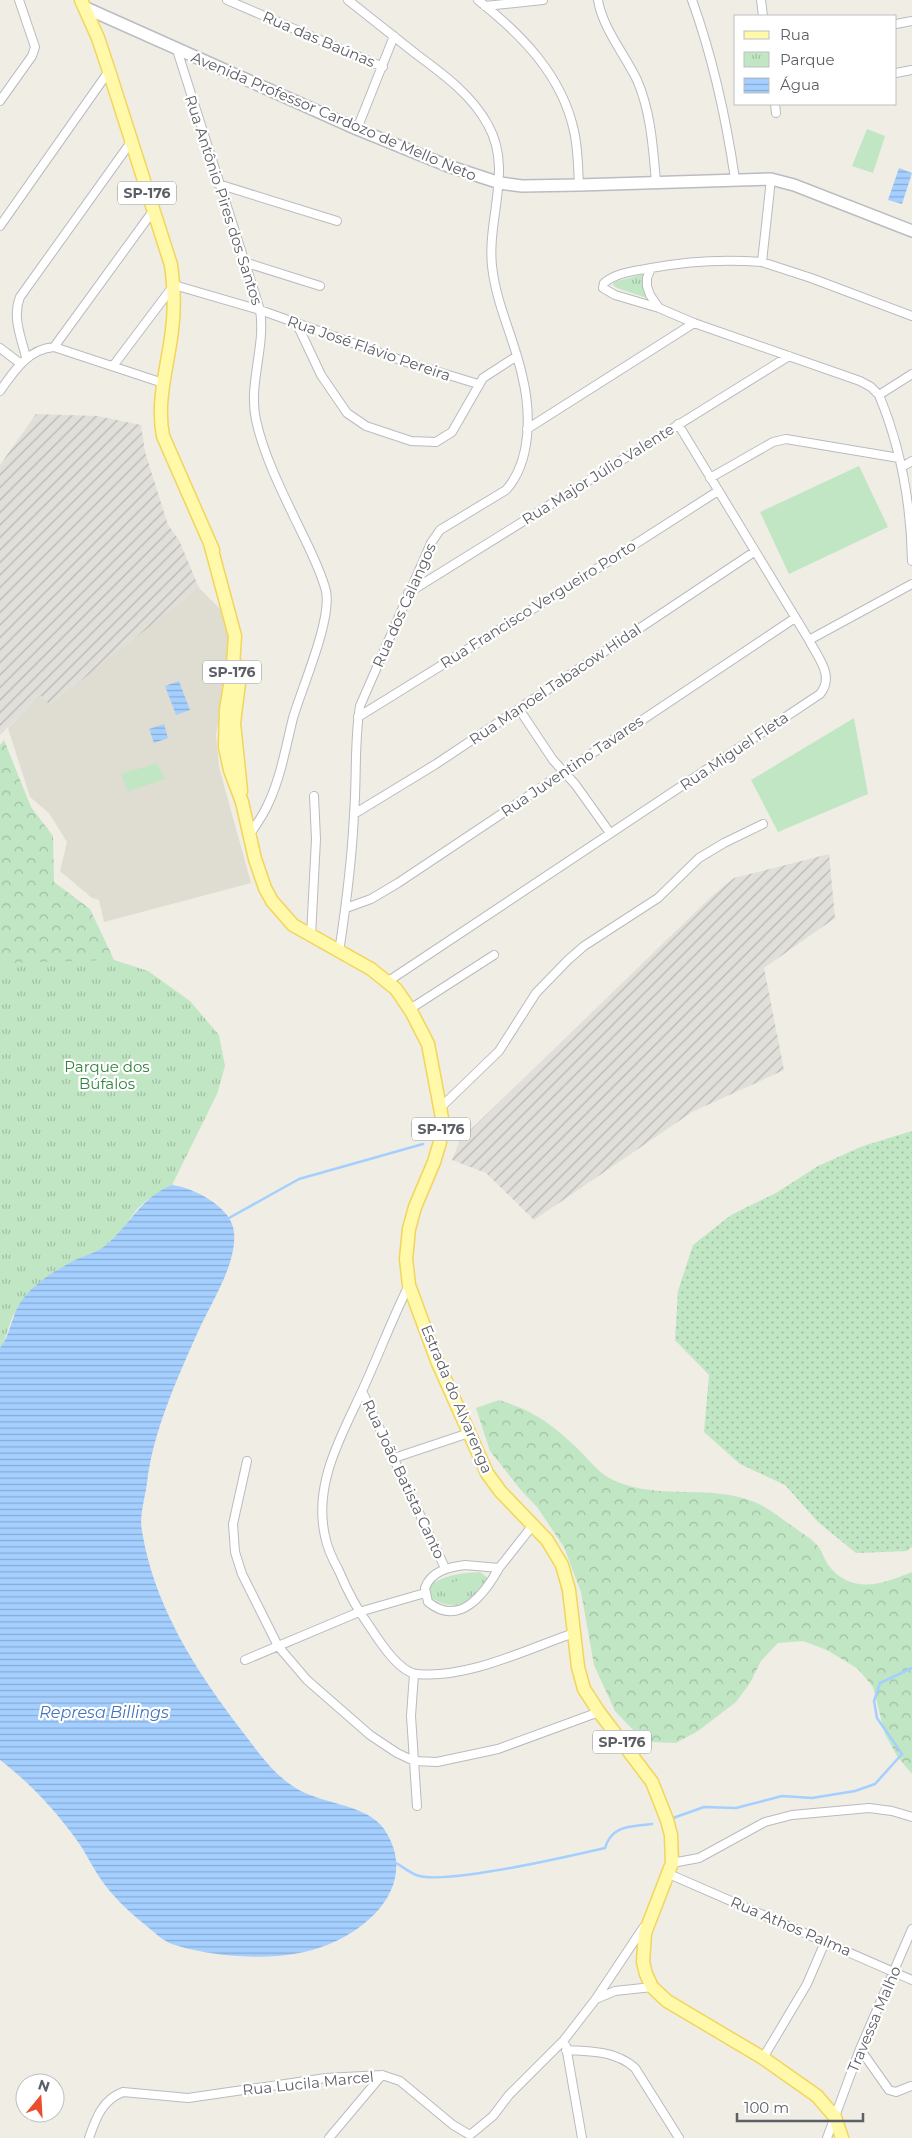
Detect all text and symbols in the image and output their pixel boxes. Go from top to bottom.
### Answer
street label: Rua das Baúnas [260,7,378,71]
legend [734,15,897,105]
text: Rua [780,25,810,44]
street label: Avenida Professor Cardozo de Mello Neto [189,47,479,185]
text: Parque [780,50,835,69]
text: Água [780,75,820,94]
street label: Rua Antônio Pires dos Santos [181,93,267,307]
road number: SP-176 [118,182,176,204]
street label: Rua José Flávio Pereira [285,311,453,385]
street label: Rua Major Júlio Valente [518,419,678,529]
street label: Rua Francisco Vergueiro Porto [437,536,639,672]
street label: Rua dos Calangos [368,540,440,670]
street label: Rua Manoel Tabacow Hidal [465,619,645,749]
road number: SP-176 [203,660,261,684]
street label: Rua Miguel Fleta [676,708,792,794]
street label: Rua Juventino Tavares [497,711,647,821]
park label: Parque dos Búfalos [64,1057,150,1093]
road number: SP-176 [412,1118,470,1140]
street label: Estrada do Alvarenga [417,1322,497,1476]
street label: Rua João Batista Canto [359,1396,449,1562]
water label: Represa Billings [39,1703,169,1722]
road number: SP-176 [593,1730,651,1754]
street label: Rua Athos Palma [728,1892,854,1960]
street label: Travessa Malho [843,1963,905,2075]
street label: Rua Lucila Marcel [241,2067,375,2099]
north arrow [15,2073,65,2123]
text: N [36,2075,52,2096]
scale bar [737,2090,863,2122]
text: 100 m [744,2098,789,2117]

